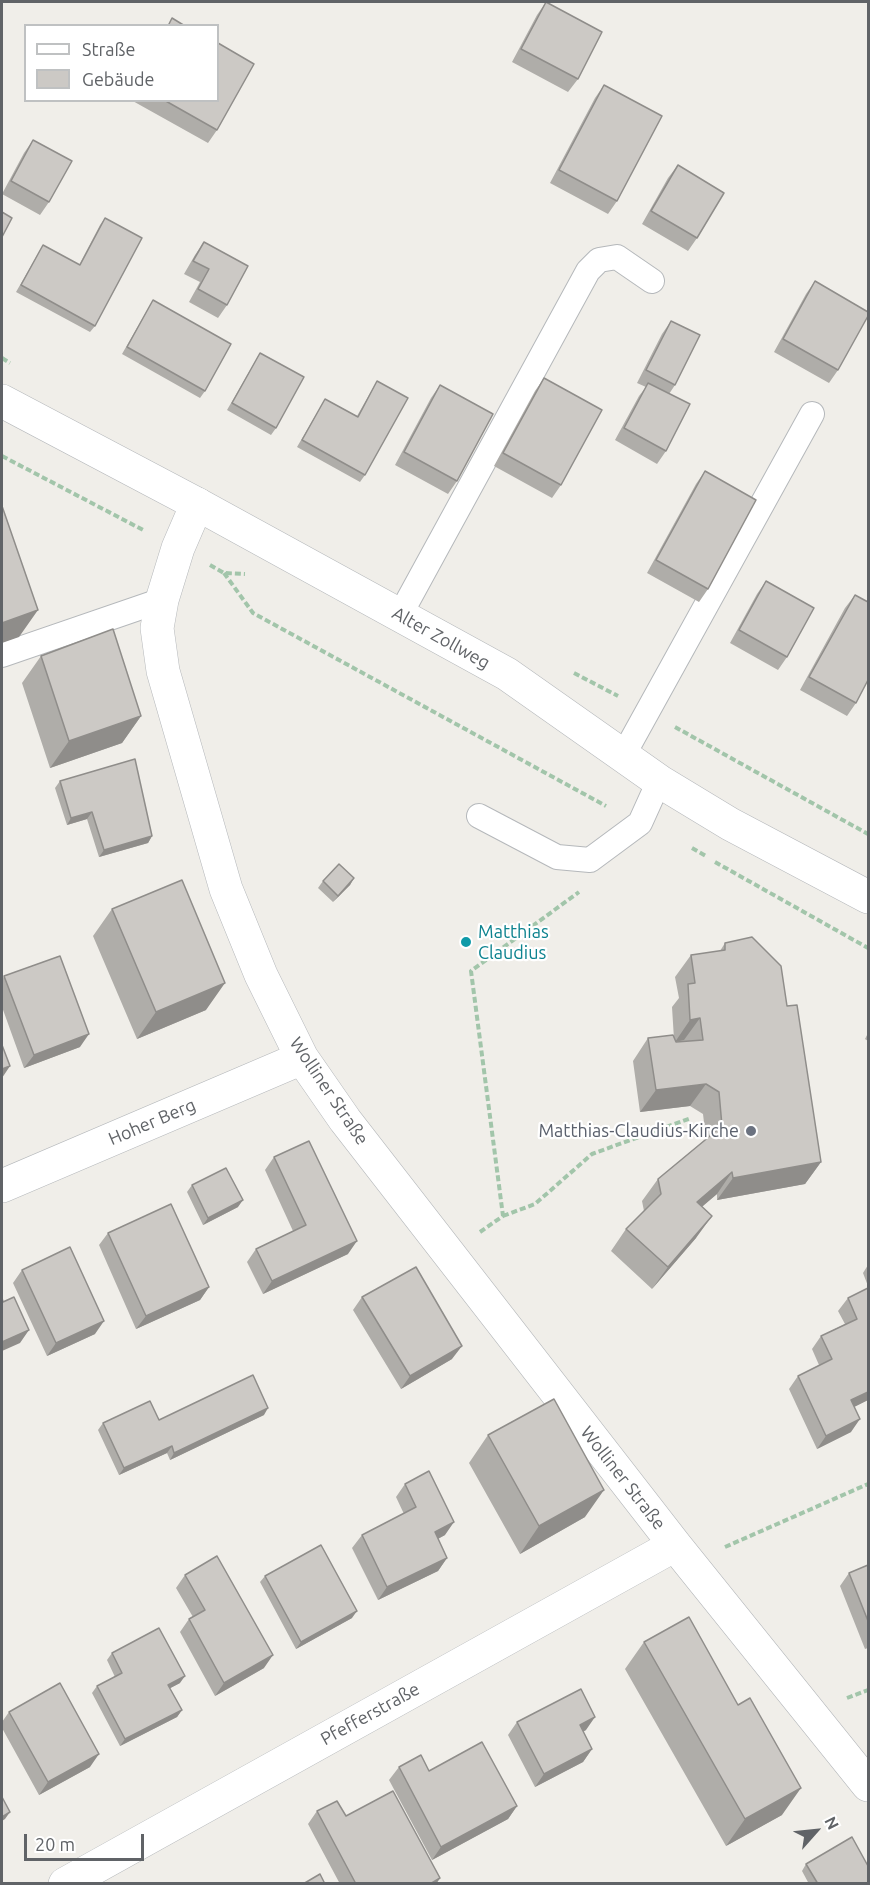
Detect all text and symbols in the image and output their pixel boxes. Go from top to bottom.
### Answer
legend [24,24,219,102]
text: Straße [82,39,135,59]
text: Gebäude [82,69,154,89]
street label: Alter Zollweg [388,602,494,674]
place label: Matthias Claudius [478,921,549,964]
marker: Matthias Claudius [459,935,473,949]
street label: Wolliner Straße [285,1033,373,1149]
street label: Hoher Berg [105,1094,199,1150]
place label: Matthias-Claudius-Kirche [538,1120,739,1142]
marker: Matthias-Claudius-Kirche [744,1124,758,1138]
street label: Wolliner Straße [576,1422,670,1534]
street label: Pfefferstraße [317,1678,423,1750]
north arrow [786,1801,846,1861]
text: N [821,1813,843,1832]
scale bar [27,1822,147,1860]
text: 20 m [35,1834,75,1854]

